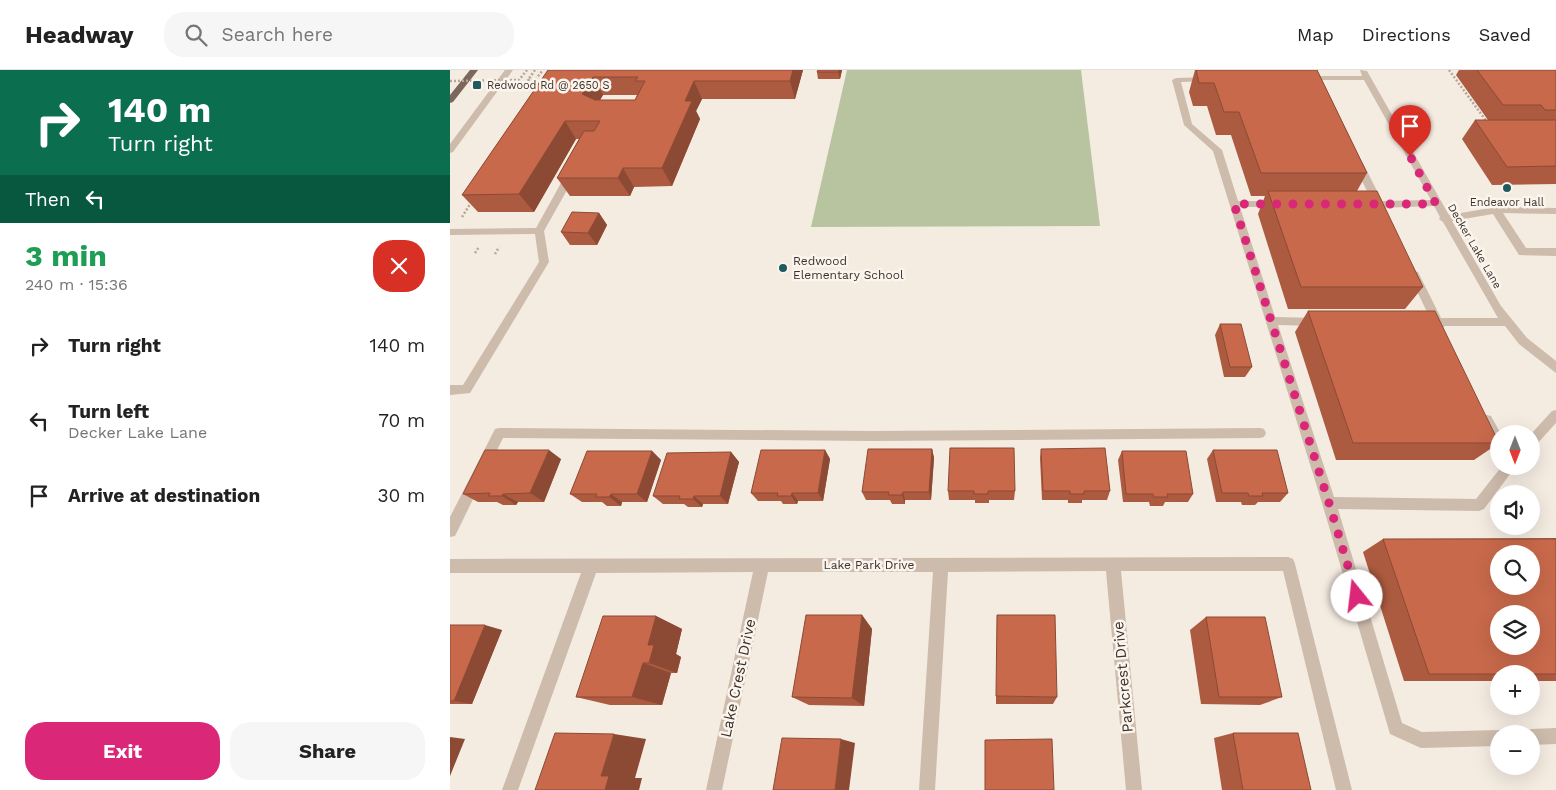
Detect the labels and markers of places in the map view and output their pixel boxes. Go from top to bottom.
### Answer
marker: Redwood Rd @ 2650 S [471,79,483,91]
place label: Redwood Rd @ 2650 S [487,79,609,92]
pin [1389,105,1431,156]
marker: Endeavor Hall [1501,182,1513,194]
place label: Endeavor Hall [1470,196,1545,209]
place label: Redwood Elementary School [793,254,904,282]
marker: Redwood Elementary School [777,262,789,274]

